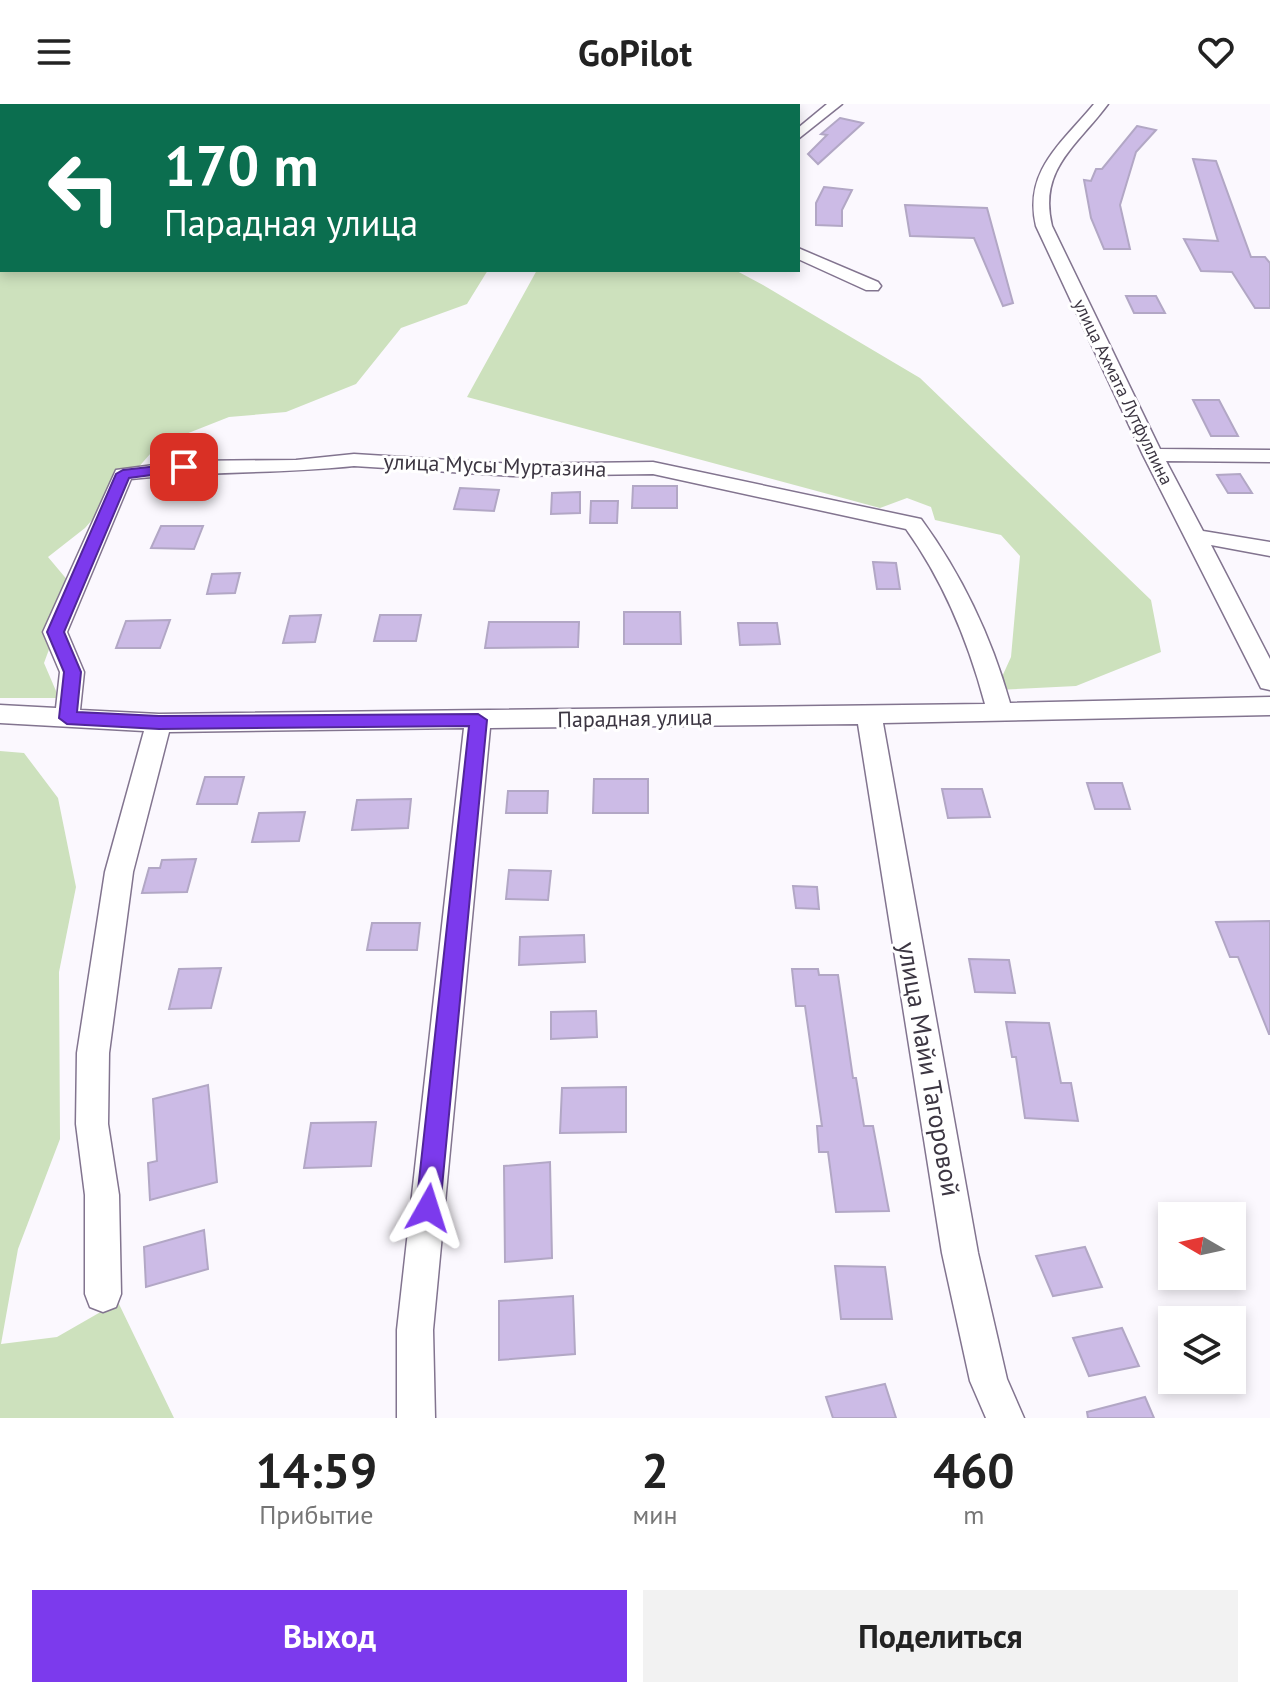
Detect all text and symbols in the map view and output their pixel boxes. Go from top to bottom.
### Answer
text: GoPilot [578,29,692,76]
icon: menu [32,30,76,74]
icon: heart [1194,30,1238,74]
text: 170 m [164,129,319,201]
icon: left [32,136,136,240]
text: Парадная улица [164,199,418,246]
street label: улица Ахмата Лутфуллина [1068,295,1178,488]
pin [150,433,218,501]
icon: arrive [162,445,206,489]
street label: улица Мусы Муртазина [383,447,607,483]
street label: Парадная улица [557,703,713,733]
street label: улица Майи Тагоровой [891,939,968,1199]
position arrow [386,1166,470,1250]
north arrow [1158,1202,1246,1290]
map controls [1158,1202,1246,1394]
button: layers [1158,1306,1246,1394]
text: 14:59 [255,1439,377,1501]
text: 2 [641,1439,669,1501]
text: 460 [933,1439,1015,1501]
text: Прибытие [259,1498,373,1531]
text: мин [633,1498,678,1531]
text: m [963,1498,984,1531]
button: Выход [32,1590,627,1682]
button: Поделиться [643,1590,1238,1682]

